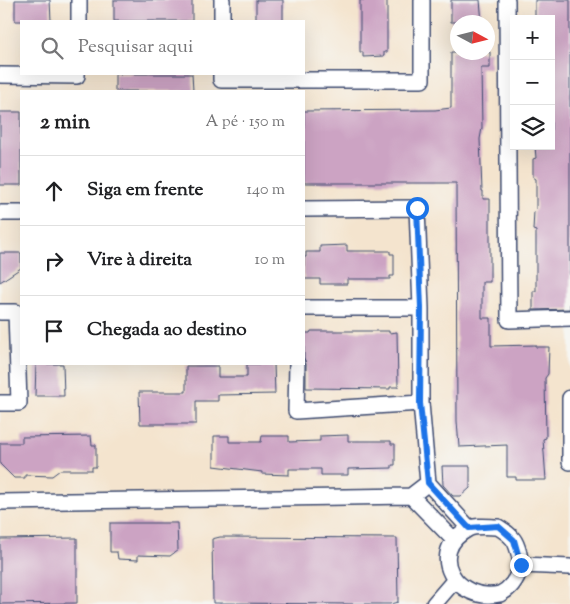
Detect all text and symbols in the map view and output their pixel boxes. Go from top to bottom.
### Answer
north arrow [450,15,495,60]
map controls [510,15,555,150]
button: + [510,15,555,60]
search box [20,20,305,75]
icon: search [38,34,66,62]
text: Pesquisar aqui [78,34,193,61]
button: − [510,60,555,105]
button: layers [510,105,555,150]
text: 2 min [40,108,90,138]
text: A pé · 150 m [205,111,285,134]
icon: ahead [40,177,68,205]
text: Siga em frente [87,177,203,204]
text: 140 m [247,179,285,202]
route start [406,197,429,220]
icon: right [40,247,68,275]
text: Vire à direita [87,247,192,274]
text: 10 m [255,249,285,272]
icon: arrive [40,317,68,345]
text: Chegada ao destino [87,317,247,344]
route end [510,554,533,577]

